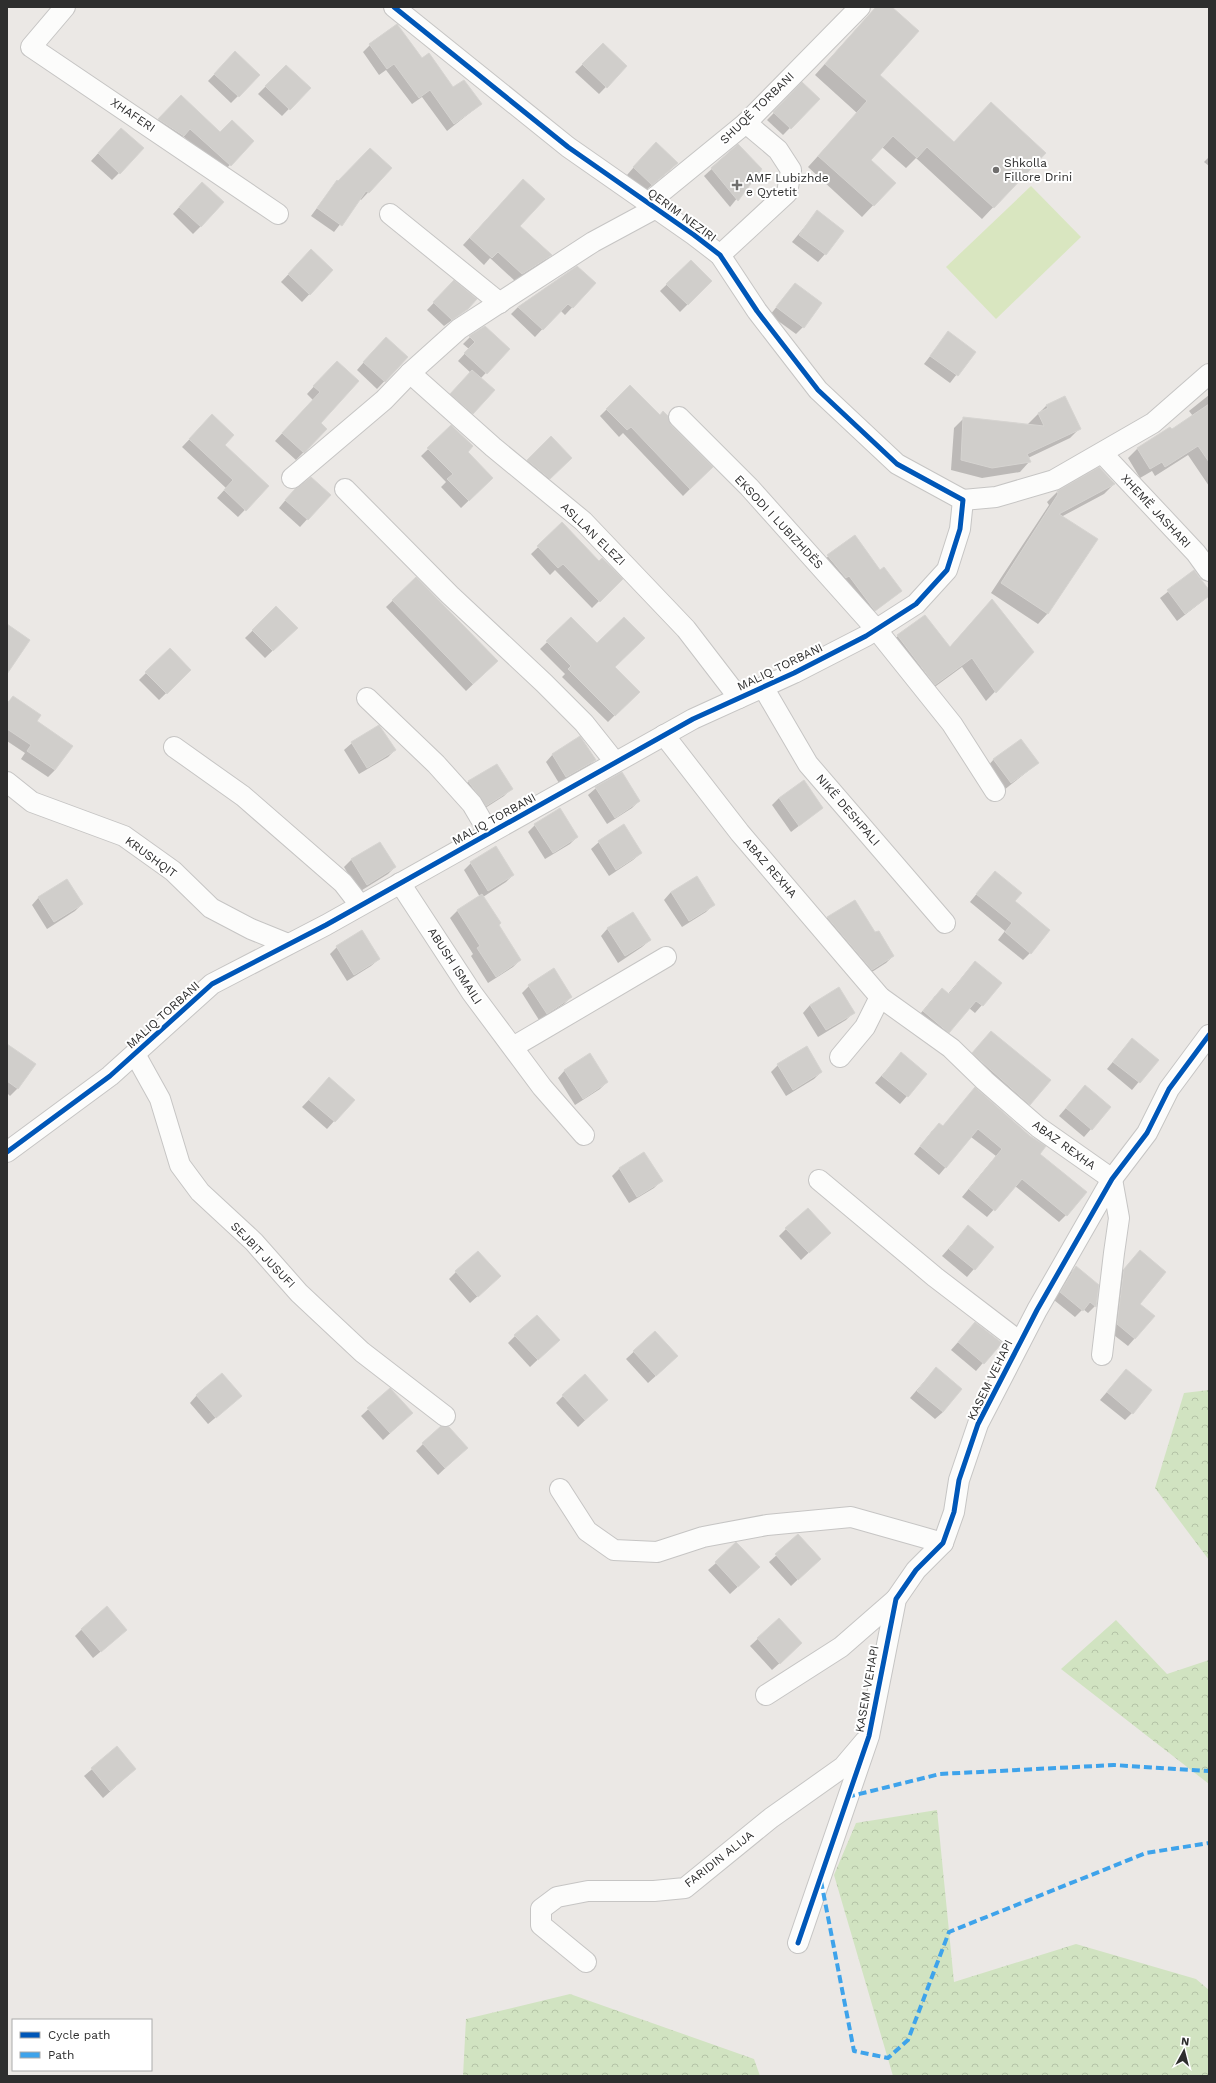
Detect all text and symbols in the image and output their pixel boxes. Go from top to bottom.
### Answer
street label: SHUQË TORBANI [717,69,797,147]
street label: XHAFERI [108,95,158,135]
place label: Shkolla Fillore Drini [1004,156,1072,184]
marker: Shkolla Fillore Drini [991,165,1001,175]
place label: AMF Lubizhde e Qytetit [746,171,829,199]
marker: AMF Lubizhde e Qytetit [731,179,743,191]
street label: QERIM NEZIRI [645,185,719,245]
street label: XHEMË JASHARI [1118,471,1194,551]
street label: EKSODI I LUBIZHDËS [732,472,826,572]
street label: ASLLAN ELEZI [558,500,628,568]
street label: MALIQ TORBANI [735,640,825,694]
street label: NIKË DESHPALI [813,771,883,849]
street label: MALIQ TORBANI [450,790,538,848]
street label: KRUSHQIT [122,834,180,880]
street label: ABAZ REXHA [740,835,800,901]
street label: ABUSH ISMAILI [425,925,485,1007]
street label: MALIQ TORBANI [124,978,202,1052]
street label: ABAZ REXHA [1030,1117,1098,1173]
street label: SEJBIT JUSUFI [228,1219,298,1291]
street label: KASEM VEHAPI [964,1337,1016,1423]
street label: KASEM VEHAPI [852,1644,882,1734]
street label: FARIDIN ALIJA [682,1828,756,1890]
legend [12,2019,152,2071]
text: Cycle path [48,2028,110,2042]
north arrow [1164,2031,1204,2071]
text: N [1180,2035,1190,2049]
text: Path [48,2048,74,2062]

